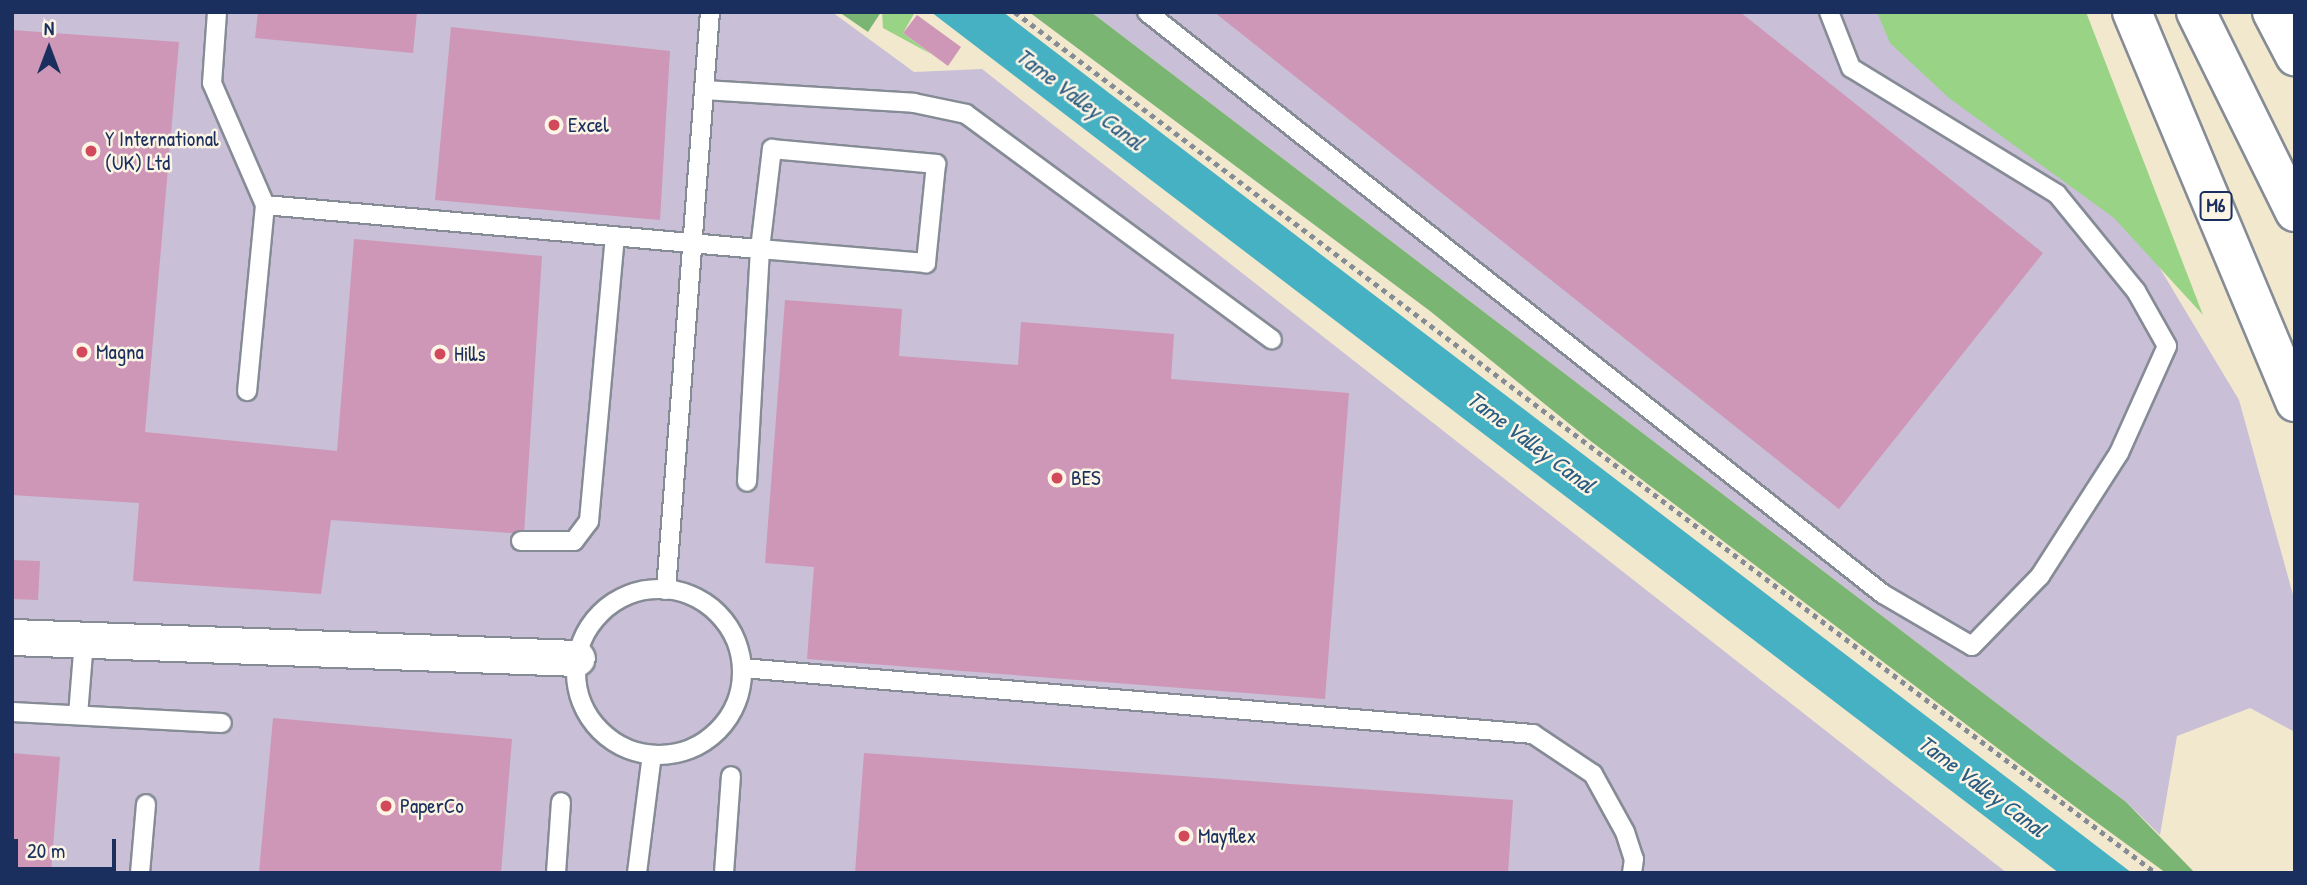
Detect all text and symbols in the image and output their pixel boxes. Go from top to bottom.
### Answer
north arrow [14,14,84,84]
text: N [44,15,54,41]
water label: Tame Valley Canal [1011,42,1149,156]
place label: Excel [568,112,609,138]
marker: Excel [546,117,562,133]
place label: Y International (UK) Ltd [105,126,219,176]
marker: Y International (UK) Ltd [83,143,99,159]
road number: M6 [2198,190,2234,222]
place label: Magna [96,339,144,365]
place label: Hills [454,341,486,367]
marker: Magna [74,344,90,360]
marker: Hills [432,346,448,362]
water label: Tame Valley Canal [1462,385,1600,499]
place label: BES [1071,465,1101,491]
marker: BES [1049,470,1065,486]
water label: Tame Valley Canal [1913,729,2051,843]
place label: PaperCo [400,793,464,819]
marker: PaperCo [378,798,394,814]
place label: Mayflex [1198,823,1256,849]
scale bar [18,826,119,870]
marker: Mayflex [1176,828,1192,844]
text: 20 m [27,836,65,865]

